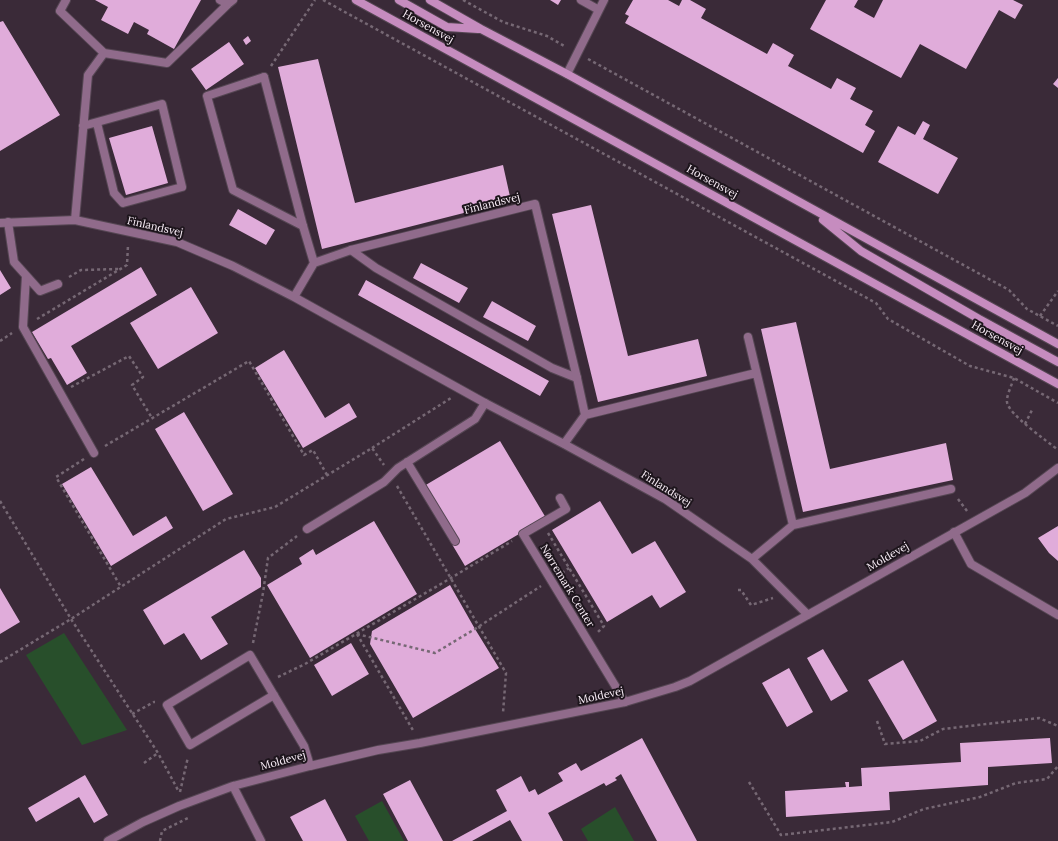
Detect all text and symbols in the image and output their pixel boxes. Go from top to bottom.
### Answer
street label: Horsensvej [400,7,456,47]
street label: Horsensvej [684,162,740,202]
street label: Finlandsvej [463,191,521,217]
street label: Finlandsvej [126,214,184,240]
street label: Horsensvej [969,318,1025,358]
street label: Finlandsvej [638,468,694,510]
street label: Moldevej [865,540,911,574]
street label: Nørremark Center [537,542,597,630]
street label: Moldevej [577,685,625,707]
street label: Moldevej [259,749,307,773]

